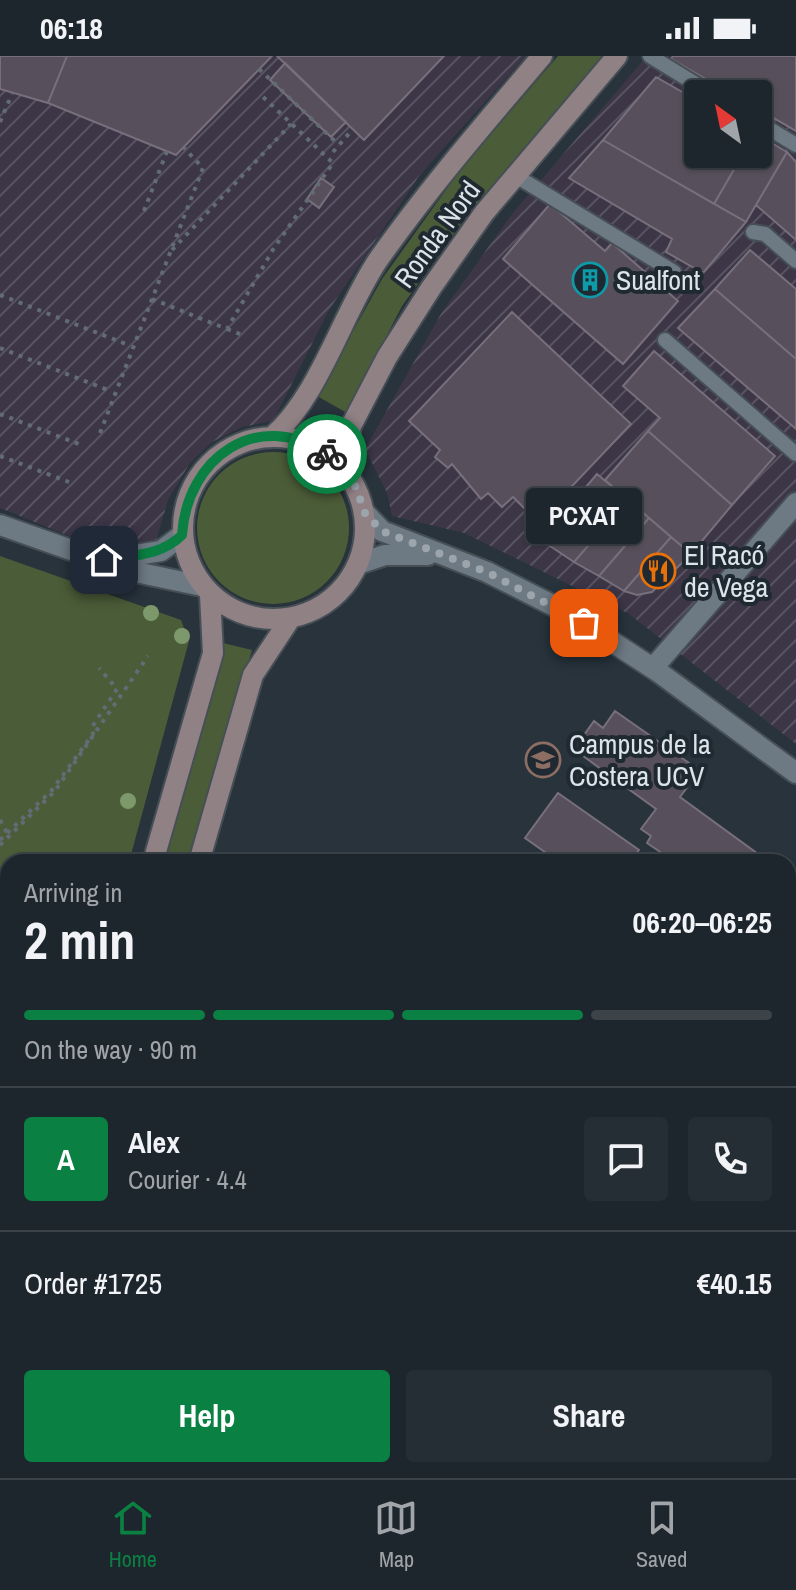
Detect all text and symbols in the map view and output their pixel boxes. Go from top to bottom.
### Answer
text: 06:18 [40,8,103,48]
north arrow [684,80,772,168]
map controls [684,80,772,168]
street label: Ronda Nord [385,173,489,295]
building icon: Sualfont [571,261,609,299]
place label: Sualfont [616,261,700,299]
courier [287,414,367,494]
icon: bike [305,432,349,476]
callout: PCXAT [526,487,642,543]
text: PCXAT [549,498,619,533]
pin [70,526,138,594]
place label: El Racó de Vega [684,536,769,606]
icon: home [82,538,126,582]
restaurant icon: El Racó de Vega [639,552,677,590]
pin [550,589,618,657]
icon: bag [562,601,606,645]
place label: Campus de la Costera UCV [569,725,711,795]
school or university icon: Campus de la Costera UCV [524,741,562,779]
text: Arriving in [24,875,122,910]
text: 06:20–06:25 [633,902,772,942]
text: 2 min [24,905,135,975]
text: On the way · 90 m [24,1032,197,1067]
button: chat [584,1117,668,1201]
button: phone [688,1117,772,1201]
text: Alex [128,1122,180,1162]
text: A [57,1139,75,1179]
text: Courier · 4.4 [128,1162,247,1197]
text: Order #1725 [24,1263,162,1303]
text: €40.15 [697,1263,772,1303]
button: Help [24,1370,390,1462]
button: Share [406,1370,772,1462]
tab: Home [109,1496,157,1574]
tab: Map [374,1496,418,1574]
tab: Saved [636,1496,687,1574]

